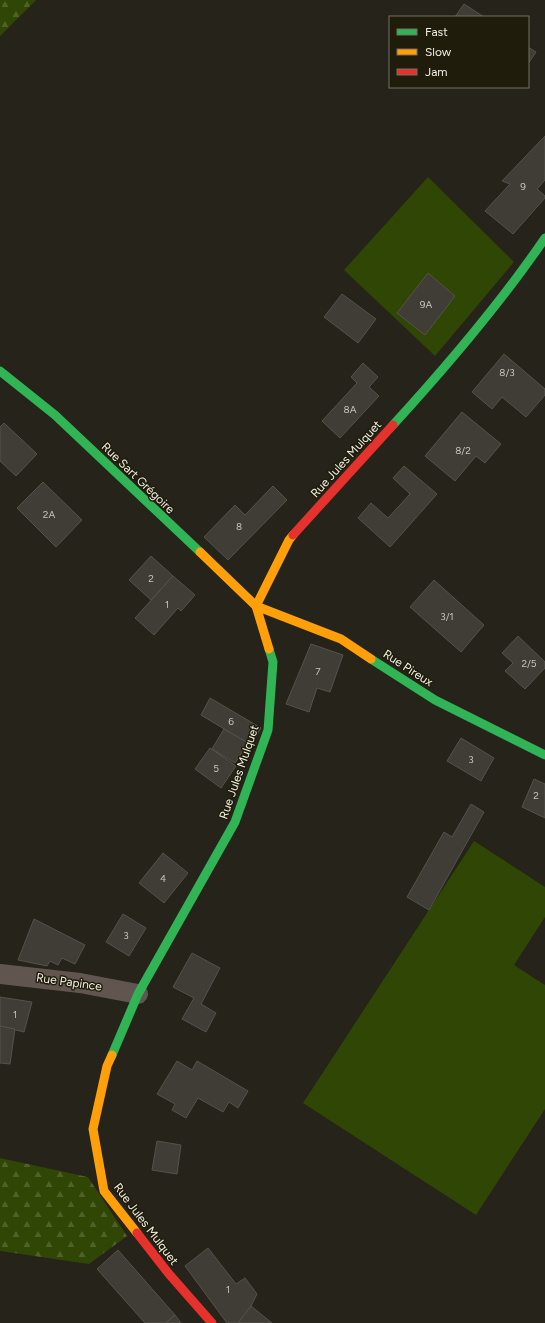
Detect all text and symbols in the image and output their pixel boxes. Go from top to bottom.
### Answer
legend [389,16,529,88]
text: Fast [425,25,448,39]
text: Slow [425,45,452,59]
text: Jam [425,65,448,79]
house number: 9 [520,180,526,193]
house number: 9A [420,298,432,311]
house number: 8/3 [499,366,515,379]
house number: 8A [344,403,357,416]
street label: Rue Jules Mulquet [308,417,384,500]
street label: Rue Sart Grégoire [99,440,178,517]
house number: 8/2 [455,444,471,457]
house number: 2A [43,508,55,521]
house number: 8 [236,520,242,533]
house number: 2 [148,572,154,585]
house number: 1 [165,598,169,611]
house number: 3/1 [440,610,454,623]
street label: Rue Pireux [381,647,436,689]
house number: 2/5 [521,657,537,670]
house number: 7 [315,665,321,678]
house number: 6 [228,715,234,728]
street label: Rue Jules Mulquet [216,723,262,821]
house number: 3 [468,753,474,766]
house number: 5 [213,762,219,775]
house number: 2 [533,789,539,802]
house number: 4 [160,872,166,885]
house number: 3 [123,929,129,942]
street label: Rue Papince [35,970,103,994]
house number: 1 [13,1008,17,1021]
street label: Rue Jules Mulquet [111,1180,182,1268]
house number: 1 [226,1283,230,1296]

